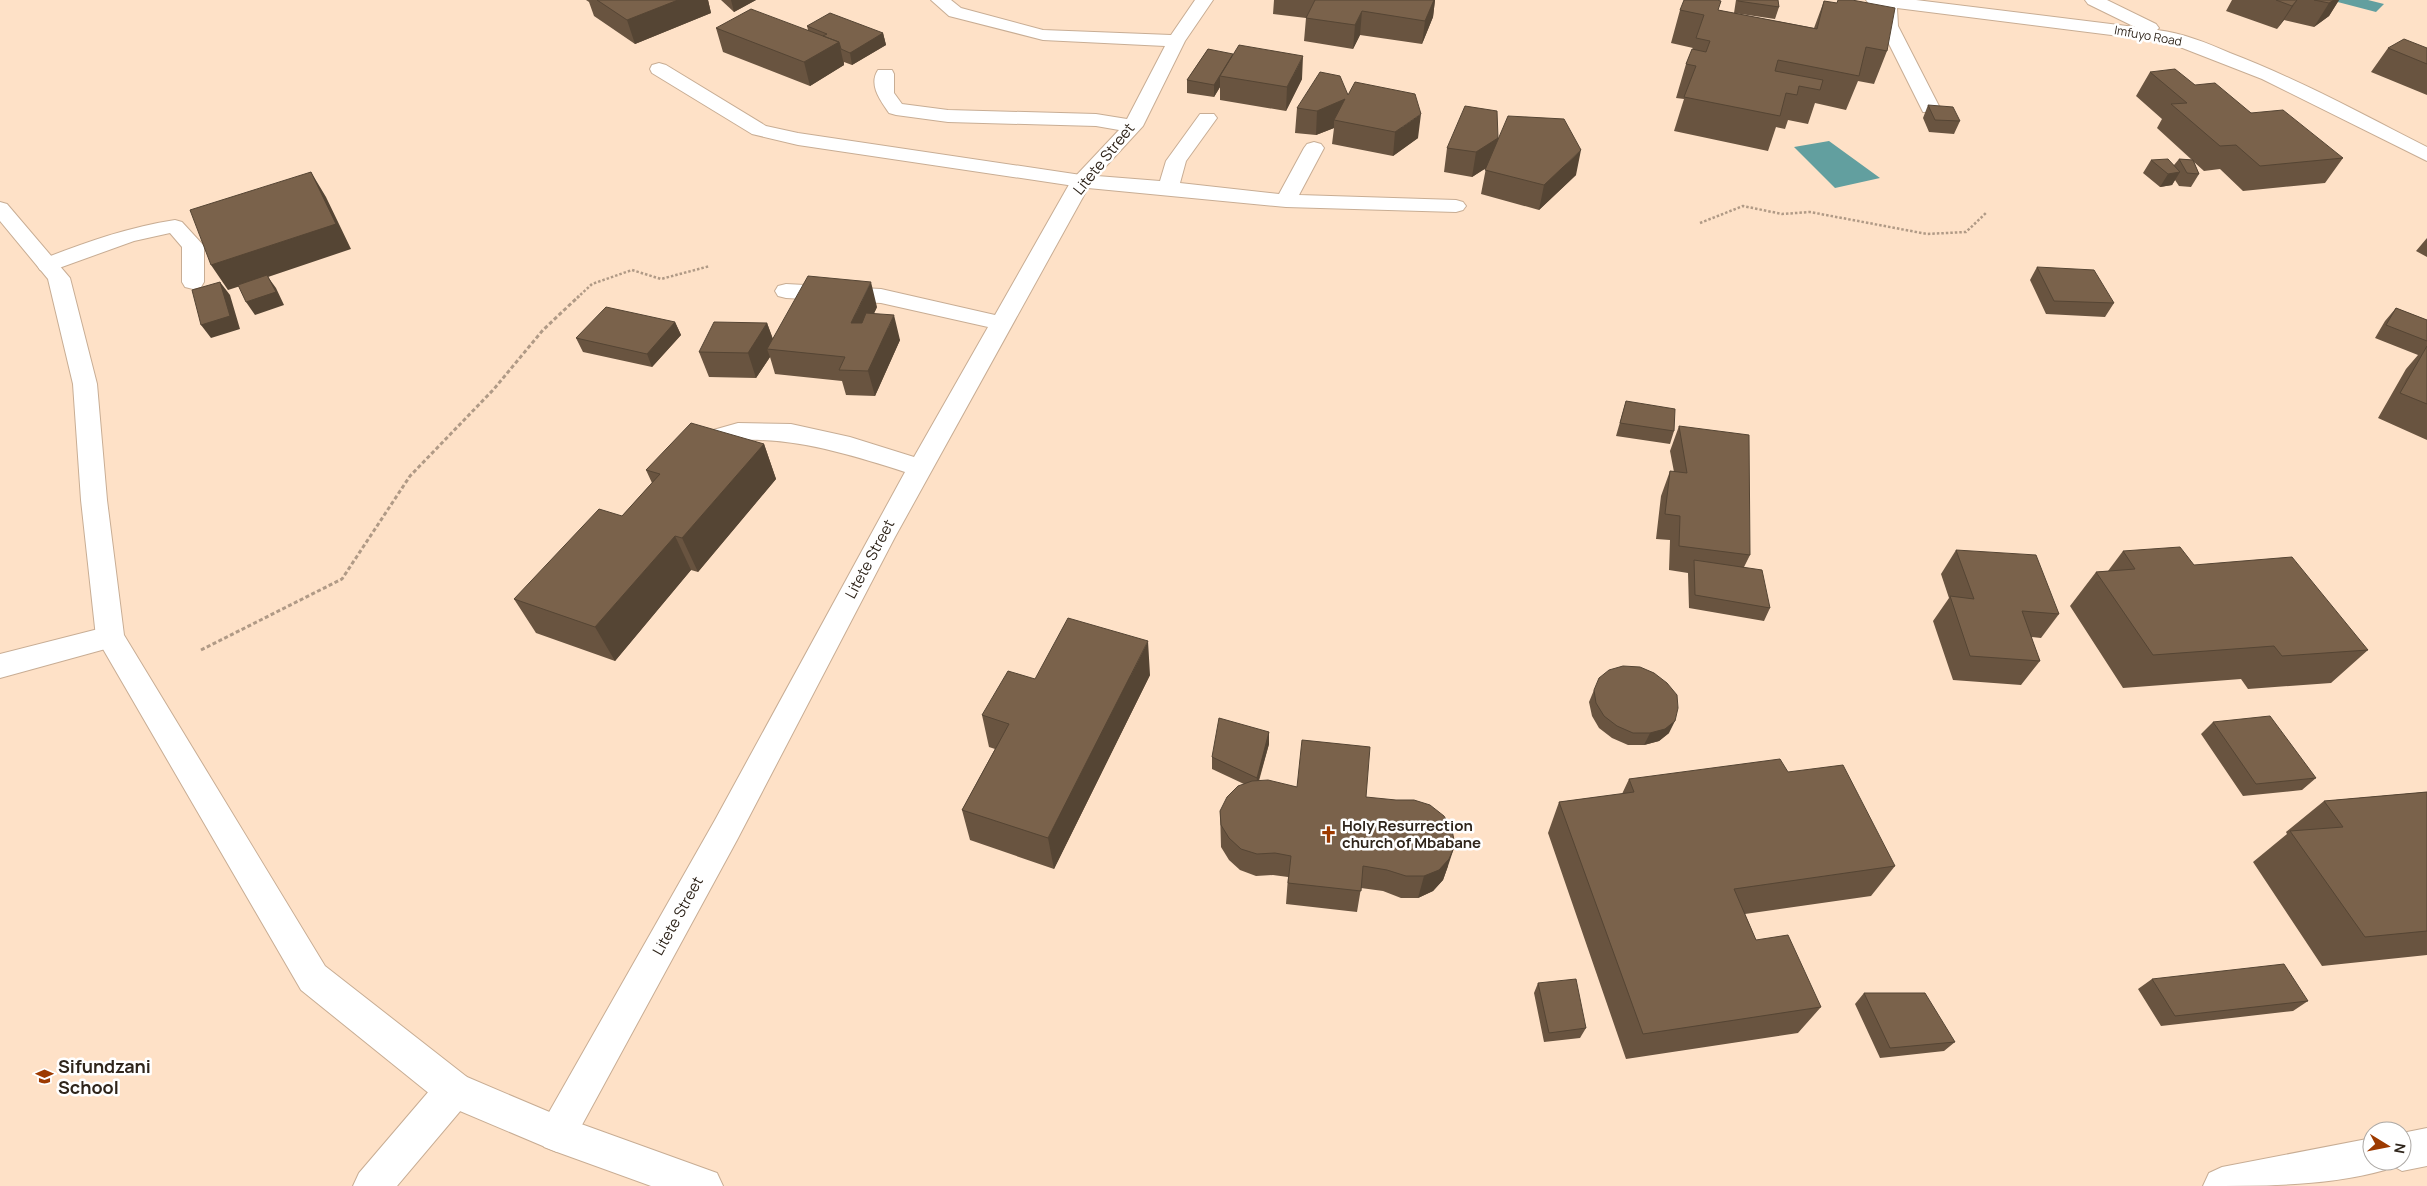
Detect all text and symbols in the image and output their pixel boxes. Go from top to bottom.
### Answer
street label: Imfuyo Road [2113,21,2183,50]
street label: Litete Street [1068,118,1139,199]
street label: Litete Street [840,515,899,602]
place label: Holy Resurrection church of Mbabane [1342,815,1481,853]
church icon: Holy Resurrection church of Mbabane [1318,825,1338,845]
street label: Litete Street [647,873,708,959]
place label: Sifundzani School [58,1054,151,1099]
school or university icon: Sifundzani School [34,1067,54,1087]
north arrow [2362,1121,2412,1171]
text: N [2390,1142,2411,1155]

